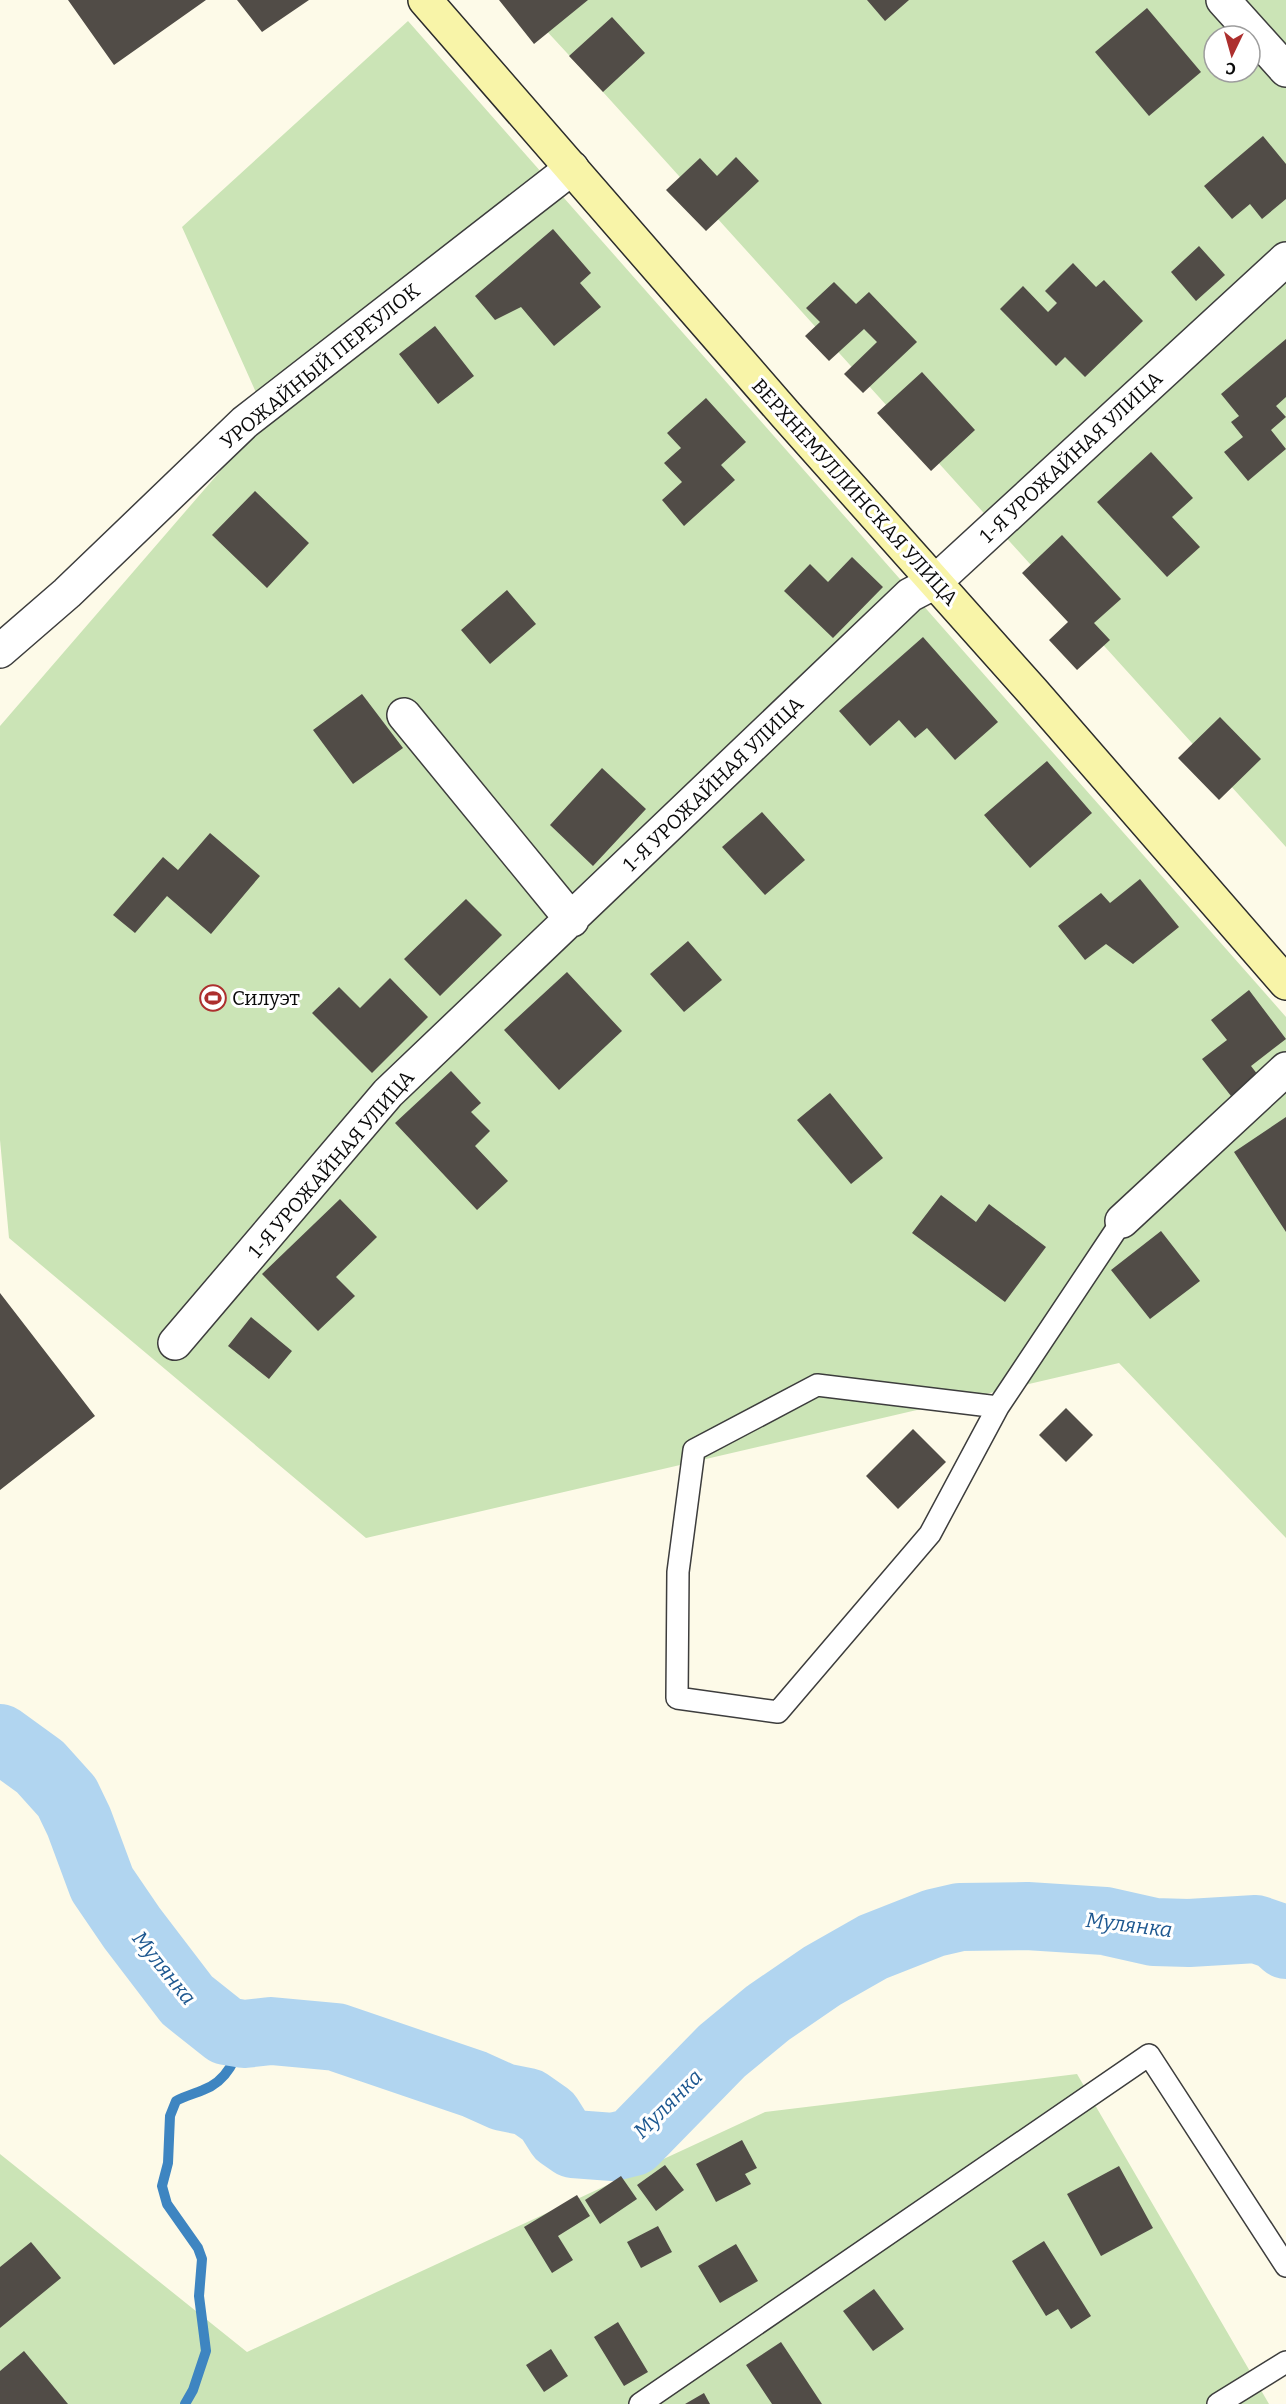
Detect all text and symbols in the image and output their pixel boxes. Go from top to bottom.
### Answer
north arrow [1202,24,1262,84]
text: С [1225,59,1237,78]
street label: УРОЖАЙНЫЙ ПЕРЕУЛОК [216,278,424,454]
street label: 1-Я УРОЖАЙНАЯ УЛИЦА [975,366,1168,548]
street label: ВЕРХНЕМУЛЛИНСКАЯ УЛИЦА [747,374,964,611]
street label: 1-Я УРОЖАЙНАЯ УЛИЦА [618,691,808,876]
sports icon: Силуэт [198,983,228,1013]
place label: Силуэт [232,986,300,1010]
street label: 1-Я УРОЖАЙНАЯ УЛИЦА [243,1065,419,1263]
water label: Мулянка [1084,1907,1174,1943]
water label: Мулянка [126,1926,202,2010]
water label: Мулянка [628,2064,708,2144]

